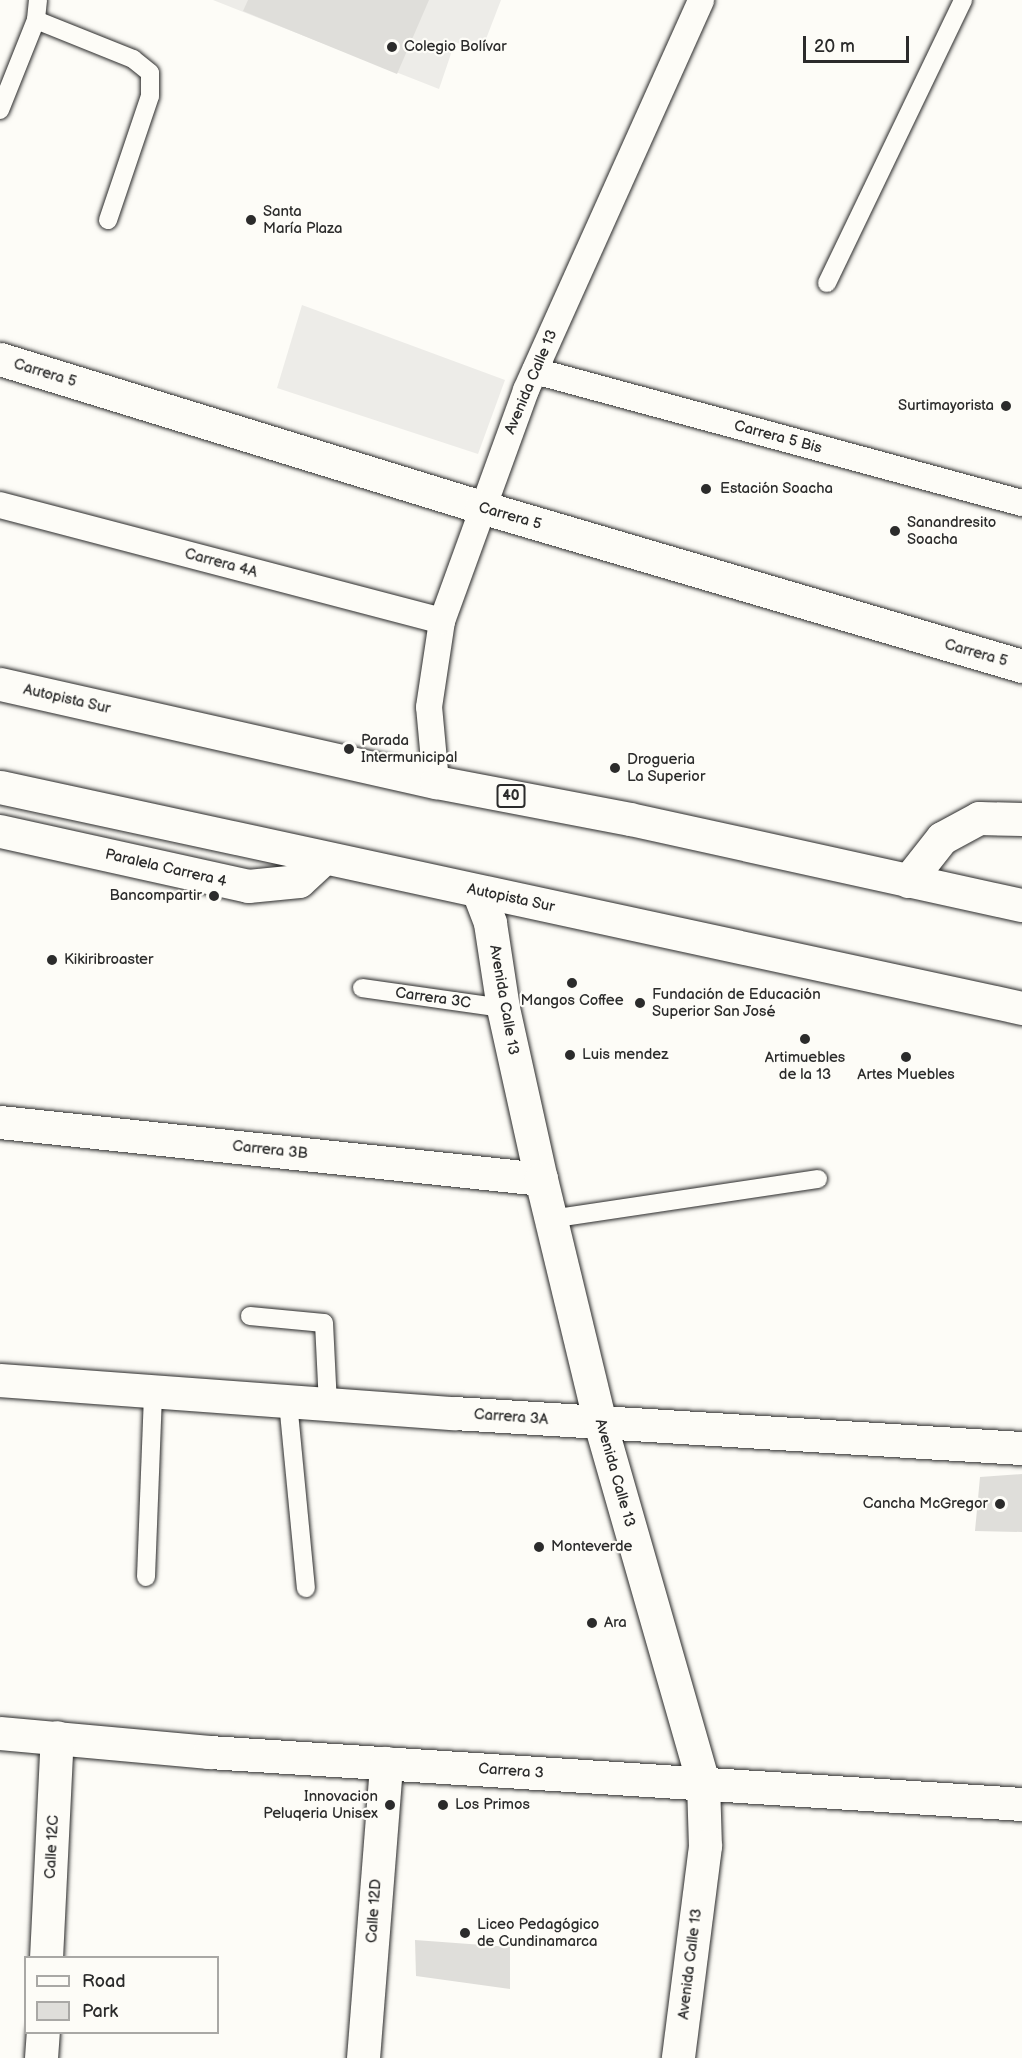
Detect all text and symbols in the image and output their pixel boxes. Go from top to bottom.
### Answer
scale bar [806,24,912,62]
text: 20 m [814,36,855,57]
place label: Colegio Bolívar [404,38,507,56]
marker: Colegio Bolívar [385,40,399,54]
place label: Santa María Plaza [263,202,343,237]
marker: Santa María Plaza [244,213,258,227]
street label: Avenida Calle 13 [501,327,561,437]
street label: Carrera 5 [11,355,79,391]
place label: Surtimayorista [898,397,994,415]
marker: Surtimayorista [999,399,1013,413]
street label: Carrera 5 Bis [732,417,824,457]
marker: Estación Soacha [697,480,715,498]
place label: Estación Soacha [720,480,833,498]
street label: Carrera 5 [476,498,544,534]
place label: Sanandresito Soacha [907,513,996,548]
marker: Sanandresito Soacha [888,524,902,538]
street label: Carrera 4A [183,545,259,581]
street label: Carrera 5 [942,635,1010,671]
street label: Autopista Sur [22,680,112,718]
place label: Parada Intermunicipal [361,731,457,766]
marker: Parada Intermunicipal [342,742,356,756]
place label: Drogueria La Superior [627,750,706,785]
marker: Drogueria La Superior [608,761,622,775]
road number: 40 [496,785,526,807]
street label: Paralela Carrera 4 [103,845,229,891]
street label: Autopista Sur [465,880,557,916]
place label: Bancompartir [110,887,202,905]
marker: Bancompartir [207,889,221,903]
street label: Avenida Calle 13 [485,944,523,1056]
place label: Kikiribroaster [64,951,153,969]
marker: Kikiribroaster [45,953,59,967]
marker: Mangos Coffee [565,976,579,990]
street label: Carrera 3C [394,984,472,1012]
place label: Fundación de Educación Superior San José [652,985,821,1020]
place label: Mangos Coffee [520,992,624,1010]
marker: Fundación de Educación Superior San José [633,996,647,1010]
marker: Artimuebles de la 13 [798,1032,812,1046]
place label: Luis mendez [582,1046,668,1064]
marker: Luis mendez [563,1048,577,1062]
place label: Artimuebles de la 13 [765,1048,845,1083]
marker: Artes Muebles [899,1050,913,1064]
place label: Artes Muebles [857,1066,955,1084]
street label: Carrera 3B [231,1137,309,1163]
street label: Carrera 3A [473,1405,549,1429]
street label: Avenida Calle 13 [591,1417,639,1529]
place label: Cancha McGregor [863,1495,988,1513]
marker: Cancha McGregor [993,1497,1007,1511]
place label: Monteverde [551,1538,632,1556]
marker: Monteverde [532,1540,546,1554]
place label: Ara [604,1614,627,1632]
marker: Ara [585,1616,599,1630]
street label: Carrera 3 [478,1760,544,1782]
place label: Innovacion Peluqeria Unisex [263,1787,378,1822]
place label: Los Primos [455,1796,530,1814]
marker: Innovacion Peluqeria Unisex [383,1798,397,1812]
marker: Los Primos [436,1798,450,1812]
street label: Calle 12C [41,1815,63,1879]
street label: Calle 12D [363,1878,385,1944]
street label: Avenida Calle 13 [674,1908,706,2020]
place label: Liceo Pedagógico de Cundinamarca [477,1915,599,1950]
marker: Liceo Pedagógico de Cundinamarca [458,1926,472,1940]
legend [24,1956,219,2034]
text: Road [82,1971,126,1992]
text: Park [82,2001,118,2022]

